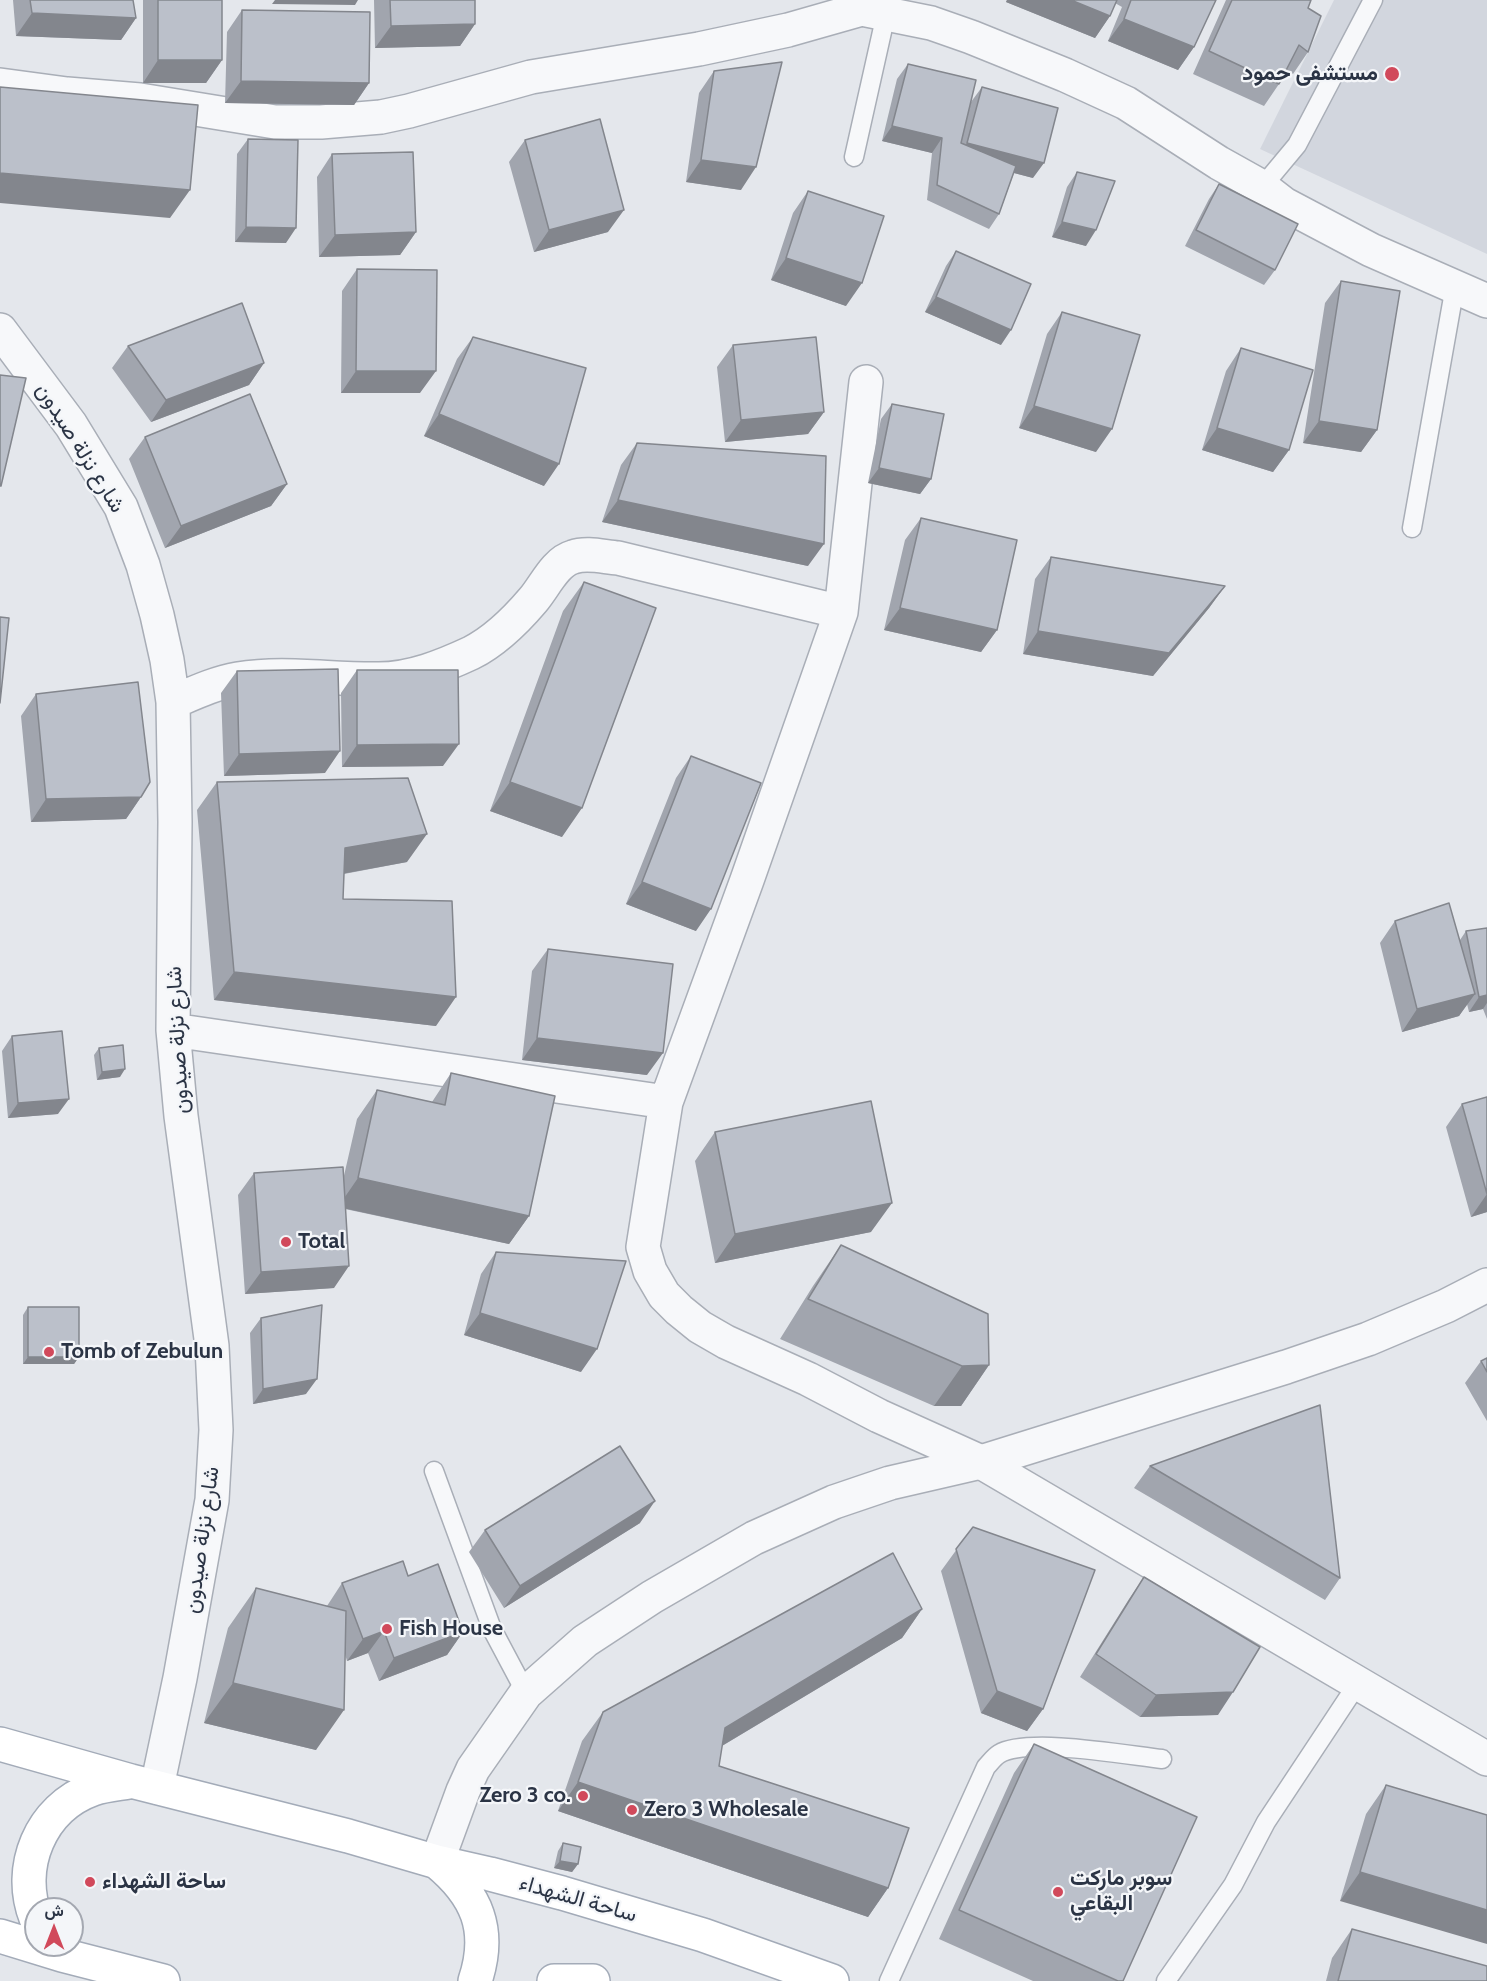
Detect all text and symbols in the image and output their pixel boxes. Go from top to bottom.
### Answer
place label: مستشفى حمود [1242,61,1378,87]
marker: مستشفى حمود [1383,65,1401,83]
street label: شارع نزلة صيدون [30,378,130,518]
street label: شارع نزلة صيدون [161,965,195,1115]
place label: Total [298,1229,345,1255]
marker: Total [279,1235,293,1249]
place label: Tomb of Zebulun [61,1339,223,1365]
marker: Tomb of Zebulun [42,1345,56,1359]
street label: شارع نزلة صيدون [179,1465,225,1615]
place label: Fish House [399,1616,503,1642]
marker: Fish House [380,1622,394,1636]
place label: Zero 3 co. [479,1783,571,1809]
marker: Zero 3 co. [576,1789,590,1803]
place label: Zero 3 Wholesale [644,1797,808,1823]
marker: Zero 3 Wholesale [625,1803,639,1817]
place label: سوبر ماركت البقاعي [1070,1866,1172,1918]
place label: ساحة الشهداء [102,1869,226,1895]
street label: ساحة الشهداء [516,1870,640,1928]
marker: ساحة الشهداء [83,1875,97,1889]
marker: سوبر ماركت البقاعي [1051,1885,1065,1899]
north arrow [24,1897,84,1957]
text: ش [44,1901,64,1920]

